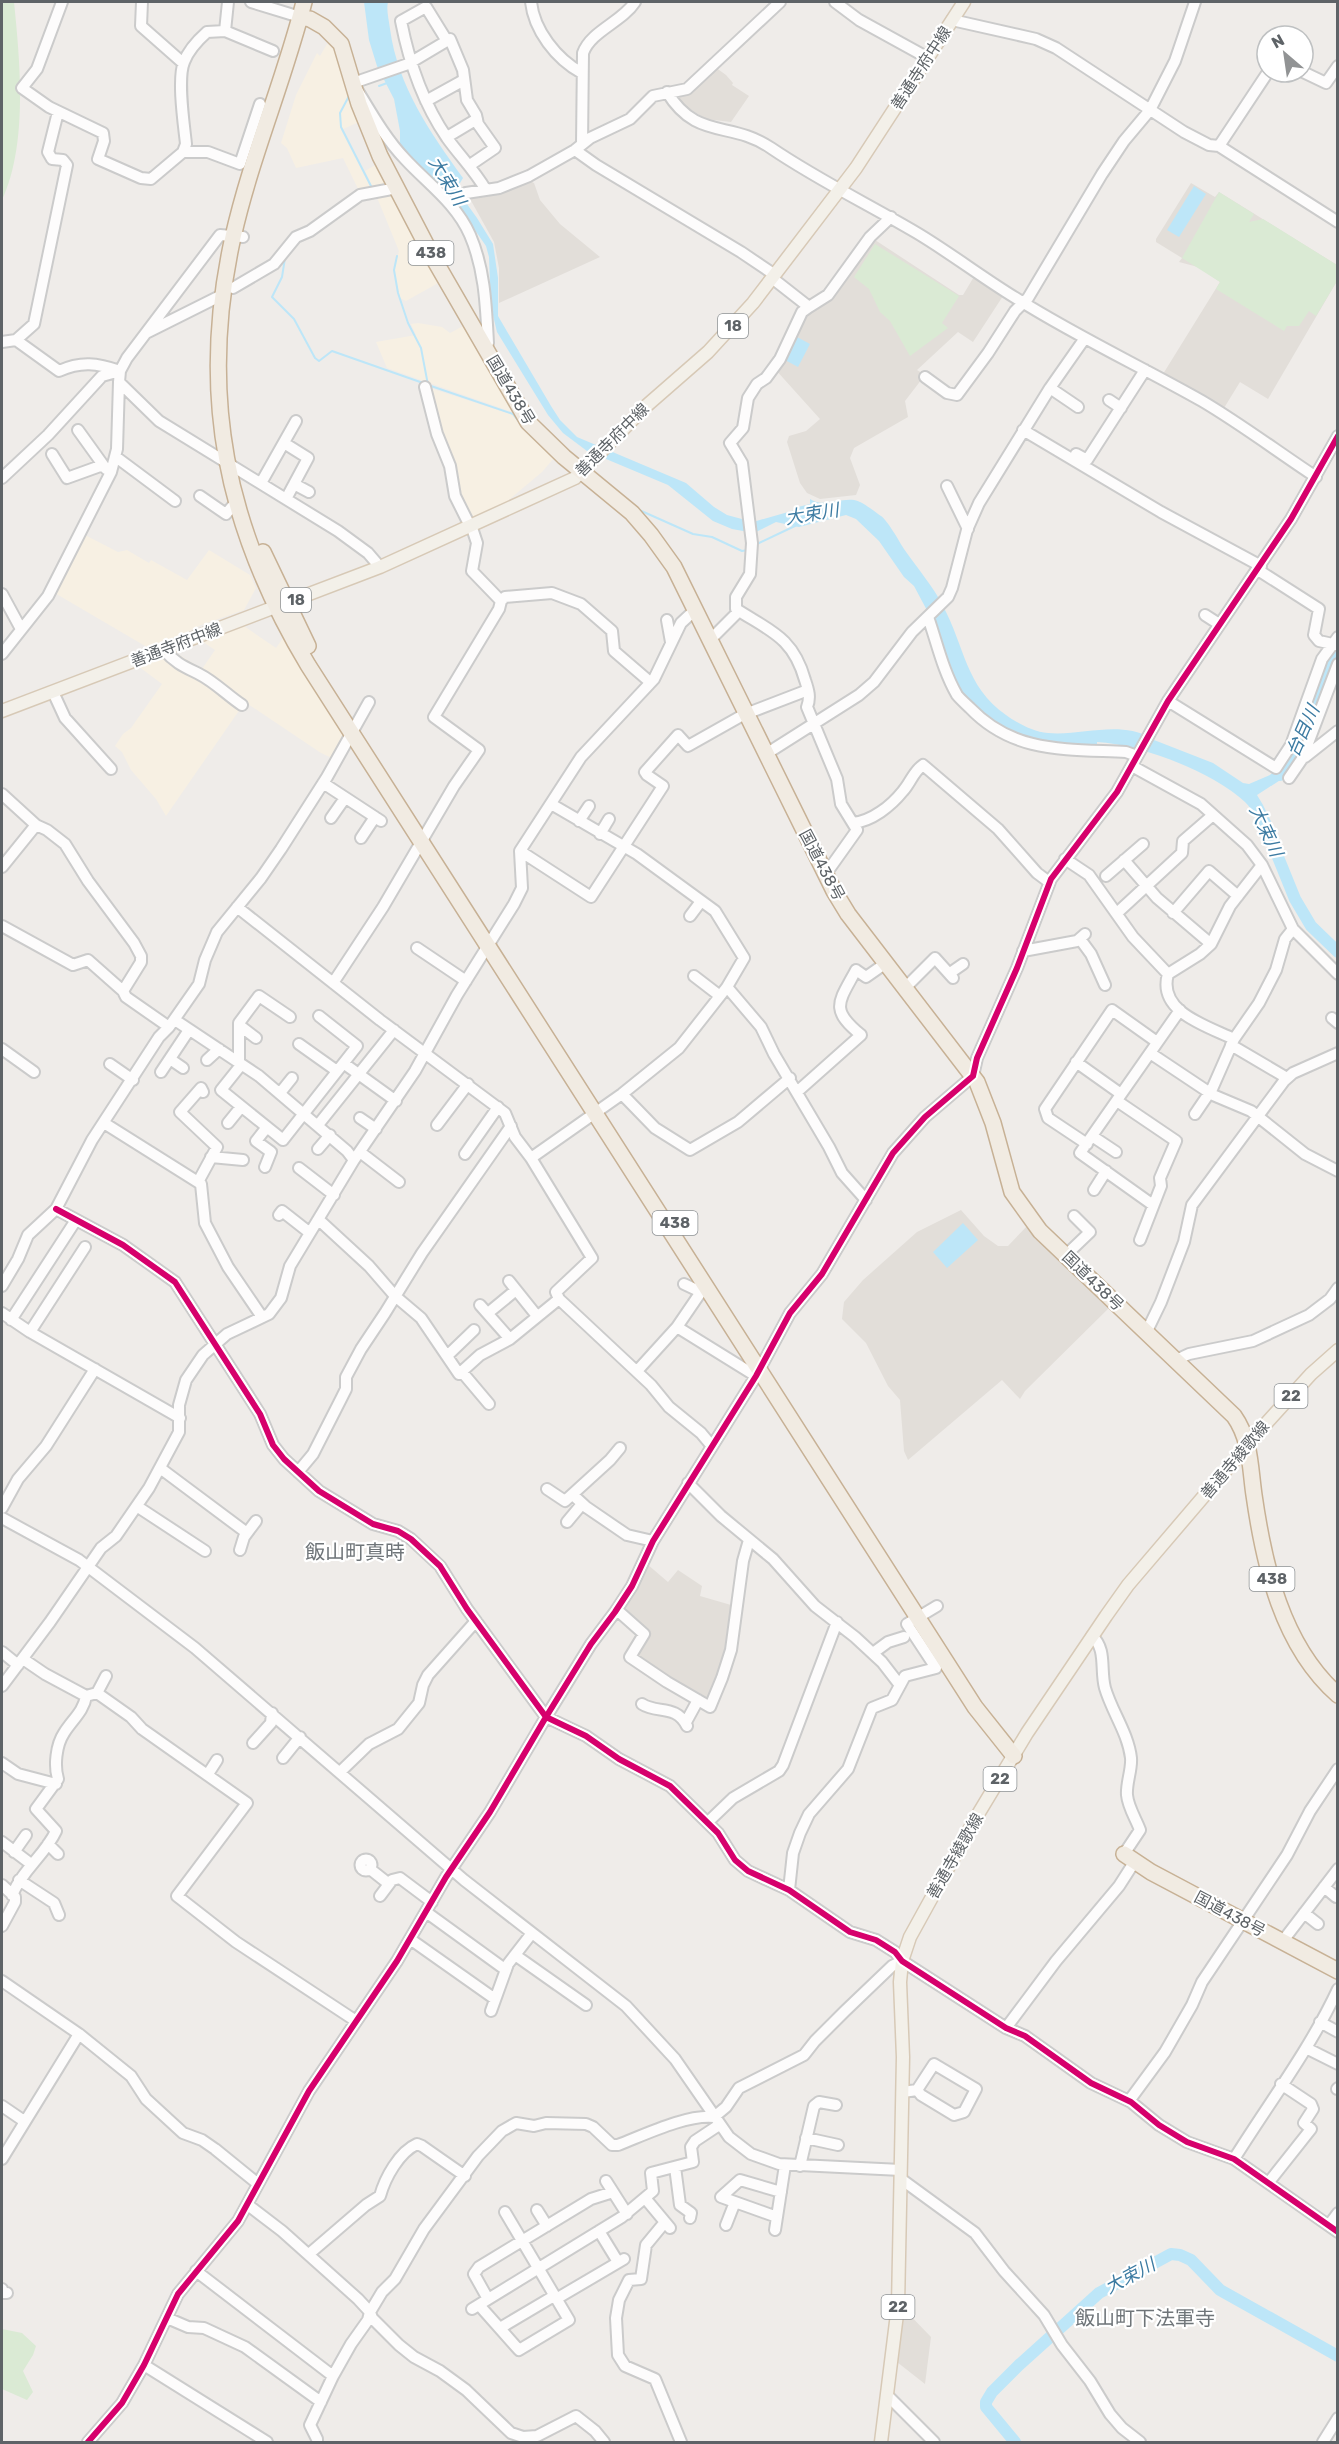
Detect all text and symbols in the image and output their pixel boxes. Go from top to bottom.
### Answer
street label: 善通寺府中線 [887,23,955,113]
north arrow [1255,24,1315,84]
text: N [1268,30,1288,52]
water label: 大束川 [424,152,471,212]
road number: 438 [408,241,454,265]
road number: 18 [718,314,748,338]
street label: 国道438号 [483,352,539,428]
street label: 善通寺府中線 [571,399,653,481]
water label: 大束川 [784,499,842,529]
road number: 18 [281,588,311,612]
street label: 善通寺府中線 [128,619,224,671]
water label: 台目川 [1282,700,1325,760]
water label: 大束川 [1245,802,1288,862]
street label: 国道438号 [795,826,849,904]
road number: 438 [652,1211,698,1235]
street label: 国道438号 [1058,1247,1128,1315]
road number: 22 [1274,1384,1308,1408]
street label: 善通寺綾歌線 [1197,1417,1273,1503]
district label: 飯山町真時 [305,1540,405,1564]
road number: 438 [1250,1567,1294,1591]
road number: 22 [984,1767,1016,1791]
street label: 善通寺綾歌線 [923,1810,987,1902]
street label: 国道438号 [1191,1887,1269,1941]
water label: 大束川 [1101,2253,1161,2298]
road number: 22 [882,2295,914,2319]
district label: 飯山町下法軍寺 [1075,2306,1215,2330]

